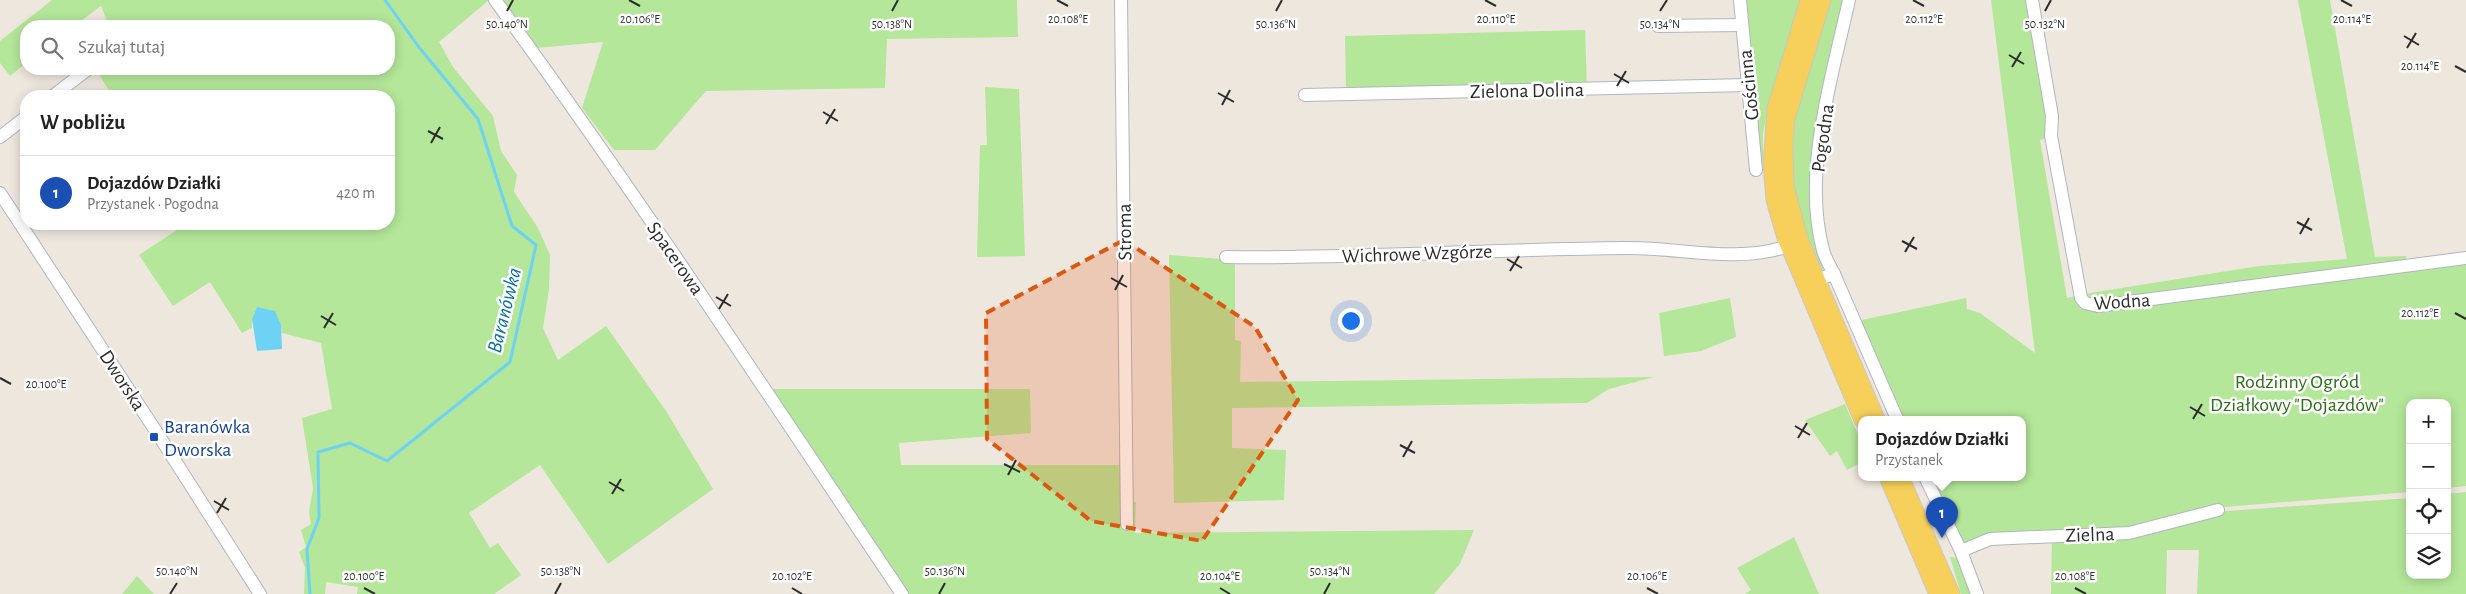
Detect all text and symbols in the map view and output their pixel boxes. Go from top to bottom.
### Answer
text: 20.106°E [620,13,660,25]
text: 20.108°E [1048,13,1088,25]
text: 20.110°E [1477,13,1515,25]
text: 20.112°E [1905,13,1943,25]
text: 20.114°E [2333,13,2371,25]
text: 50.140°N [486,18,528,30]
text: 50.138°N [872,18,912,30]
text: 50.136°N [1256,18,1296,30]
text: 50.134°N [1640,18,1680,30]
text: 50.132°N [2025,18,2065,30]
search box [20,20,395,75]
icon: search [38,34,66,62]
text: Szukaj tutaj [78,38,165,57]
street label: Gościnna [1735,49,1763,121]
text: 20.114°E [2401,60,2439,72]
street label: Zielona Dolina [1470,80,1584,102]
street label: Pogodna [1808,103,1838,174]
text: W pobliżu [40,112,125,133]
text: Dojazdów Działki [87,174,221,193]
text: 1 [53,185,59,201]
text: 420 m [336,185,375,201]
text: Przystanek · Pogodna [87,196,219,212]
street label: Stroma [1115,203,1135,261]
street label: Spacerowa [643,218,708,299]
street label: Wichrowe Wzgórze [1341,241,1493,267]
water label: Baranówka [484,265,525,355]
street label: Wodna [2093,290,2151,314]
text: 20.112°E [2401,307,2439,319]
your location [1338,308,1364,334]
street label: Dworska [95,347,149,414]
park label: Rodzinny Ogród Działkowy "Dojazdów" [2210,372,2384,415]
text: 20.100°E [26,378,67,390]
map controls [2406,399,2451,579]
button: + [2406,399,2451,444]
popup [1858,416,2026,481]
place label: Baranówka Dworska [164,417,250,460]
text: Dojazdów Działki [1875,430,2009,449]
marker: Baranówka Dworska [148,431,160,443]
button: − [2406,444,2451,489]
text: Przystanek [1875,452,1943,468]
button: locate [2406,489,2451,534]
pin: 1 [1926,497,1958,538]
street label: Zielna [2065,524,2115,546]
button: layers [2406,534,2451,579]
text: 50.140°N [156,565,198,577]
text: 50.138°N [541,565,581,577]
text: 50.136°N [925,565,965,577]
text: 50.134°N [1310,565,1350,577]
text: 20.100°E [344,570,385,582]
text: 20.102°E [772,570,812,582]
text: 20.104°E [1200,570,1240,582]
text: 20.106°E [1627,570,1667,582]
text: 20.108°E [2055,570,2095,582]

